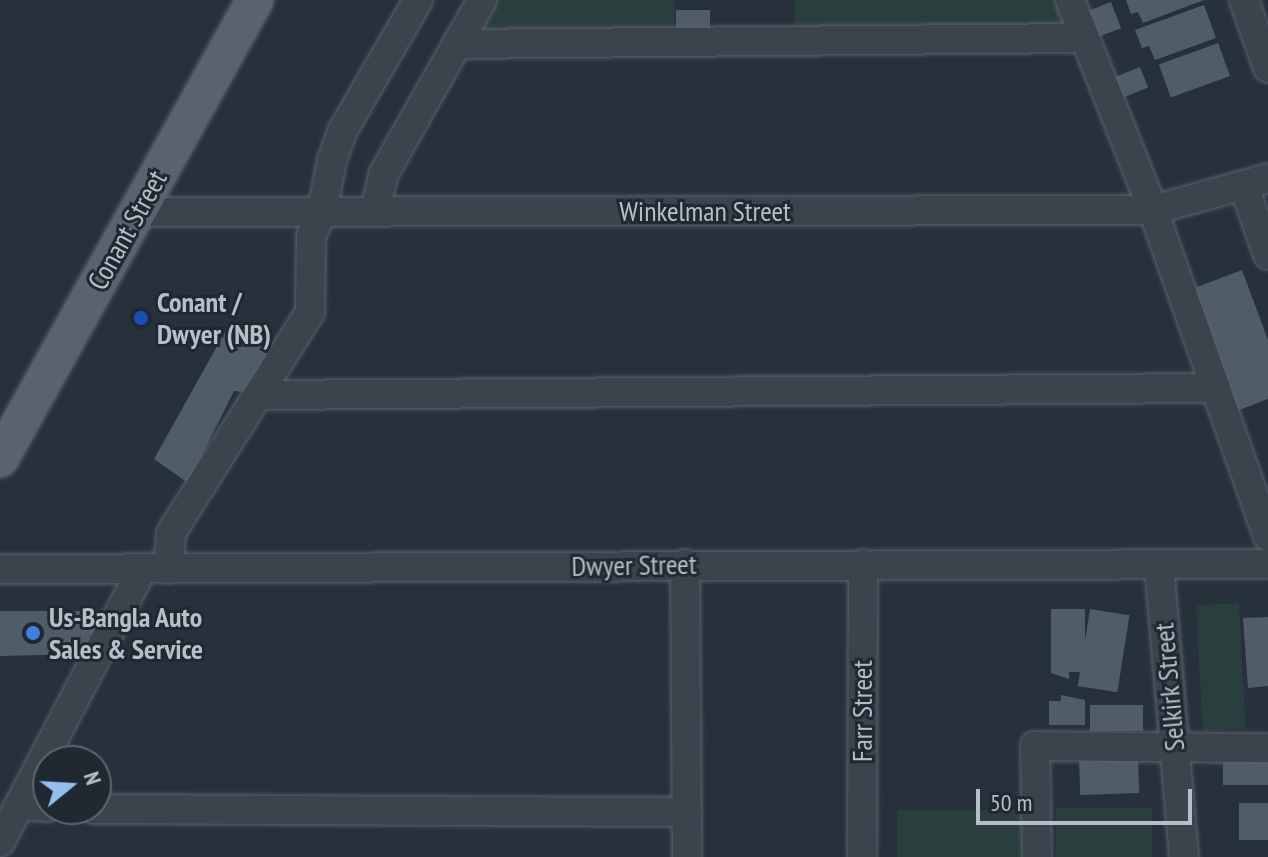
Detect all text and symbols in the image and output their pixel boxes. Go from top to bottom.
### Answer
street label: Conant Street [80,164,174,296]
street label: Winkelman Street [619,194,791,228]
place label: Conant / Dwyer (NB) [157,285,271,351]
marker: Conant / Dwyer (NB) [132,309,150,327]
street label: Dwyer Street [571,547,697,583]
place label: Us-Bangla Auto Sales & Service [49,600,203,666]
street label: Selkirk Street [1147,621,1191,753]
marker: Us-Bangla Auto Sales & Service [24,624,42,642]
street label: Farr Street [845,660,879,762]
north arrow [32,745,112,825]
text: N [78,768,108,788]
scale bar [980,773,1196,823]
text: 50 m [990,787,1032,818]

